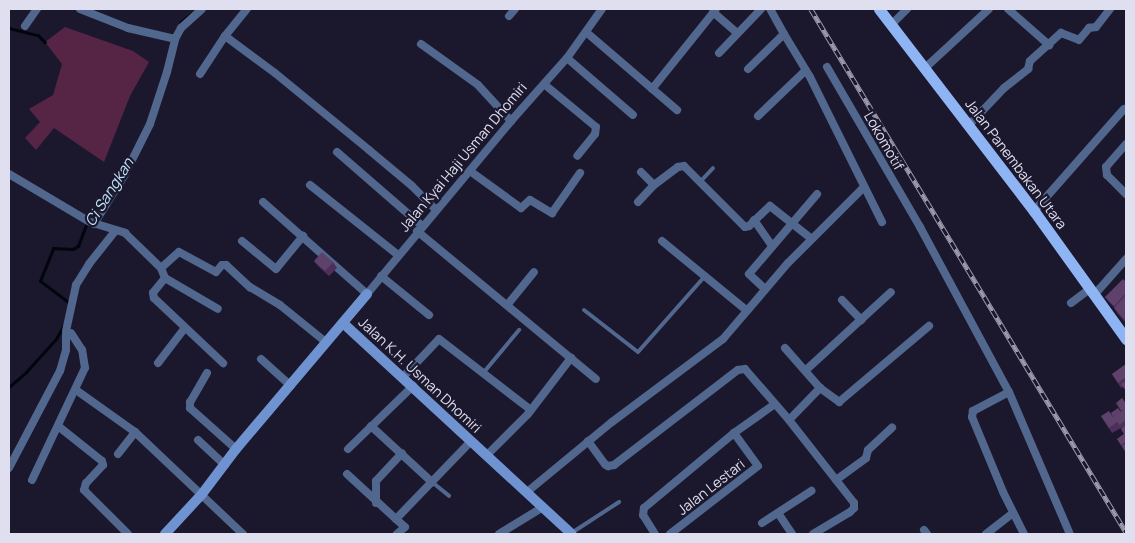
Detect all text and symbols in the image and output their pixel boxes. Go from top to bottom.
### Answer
street label: Jalan Kyai Haji Usman Dhomiri [396,79,530,235]
street label: Jalan Panembakan Utara [962,96,1070,232]
street label: Lokomotif [861,109,907,173]
water label: Ci Sangkan [81,154,137,230]
street label: Jalan K.H. Usman Dhomiri [355,314,485,436]
street label: Jalan Lestari [674,456,748,518]

